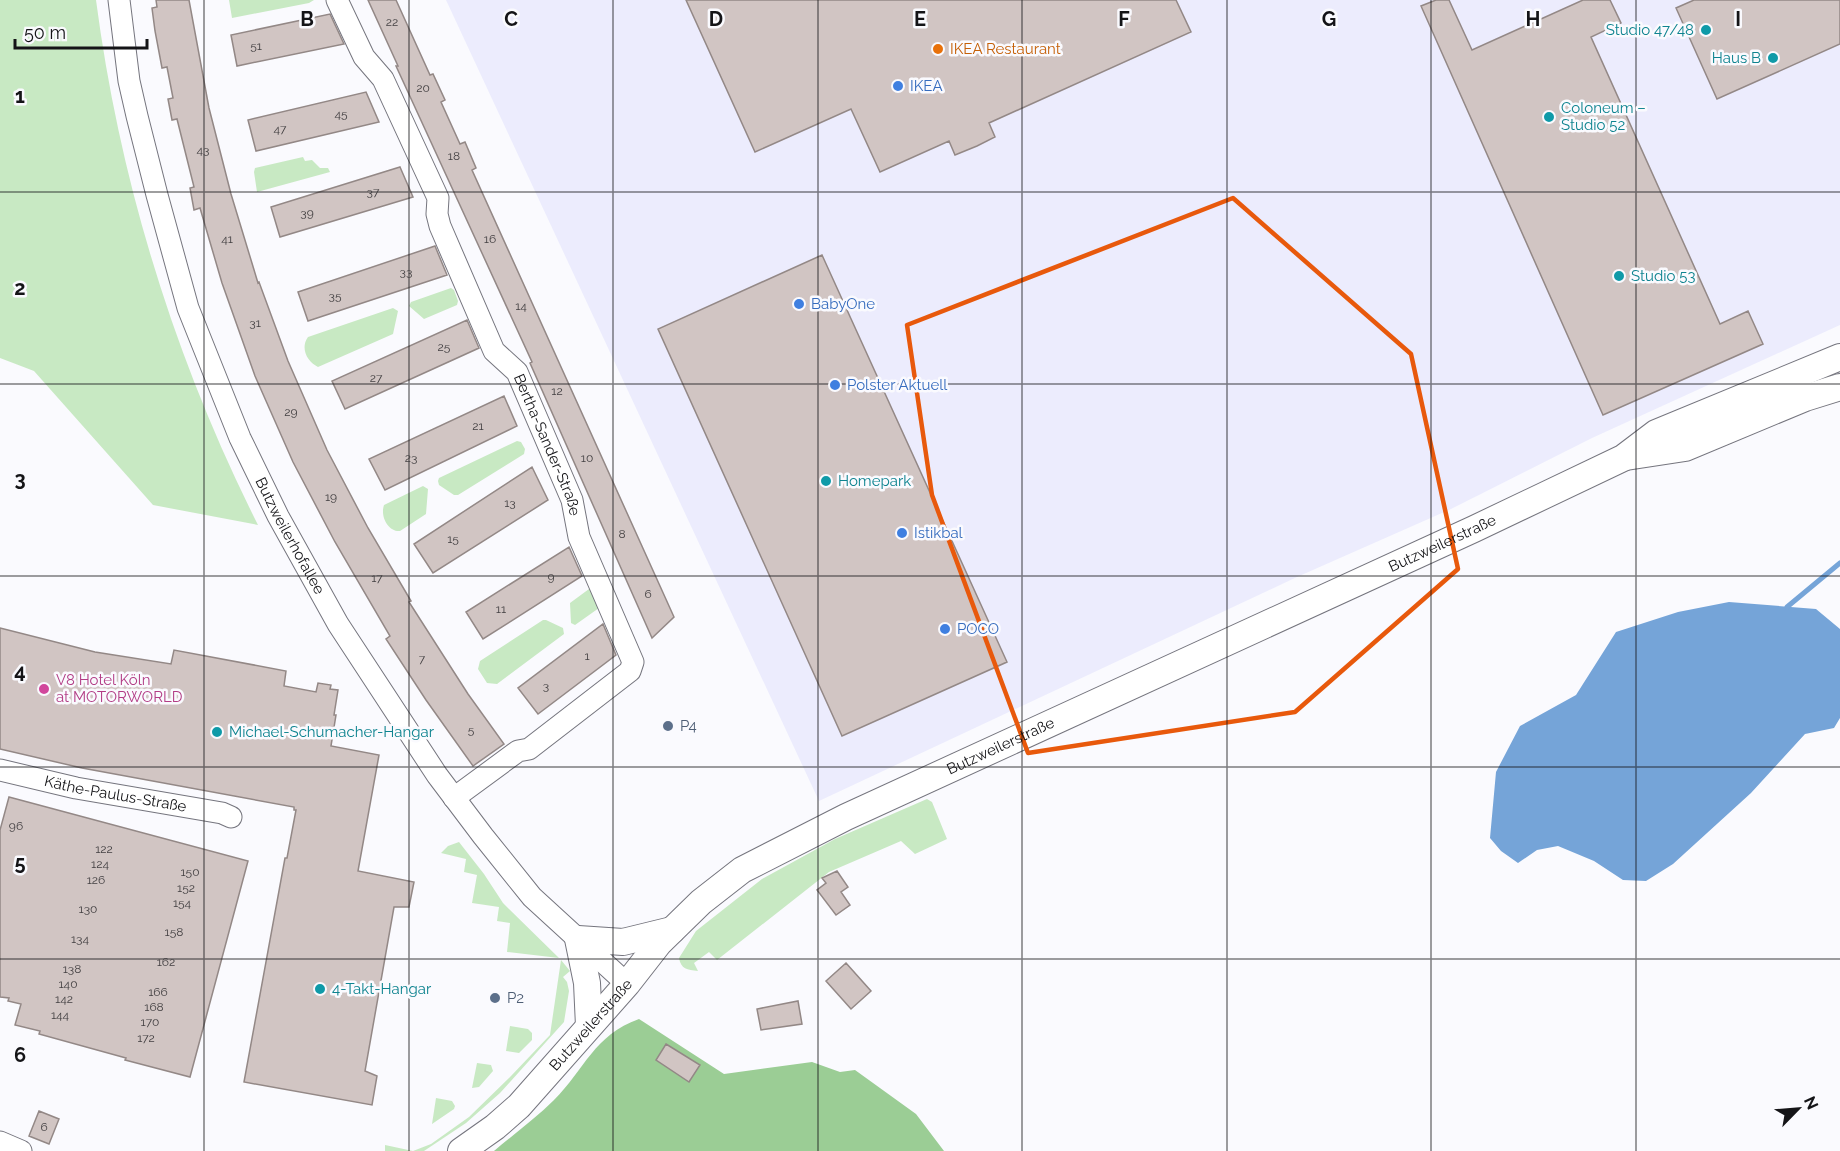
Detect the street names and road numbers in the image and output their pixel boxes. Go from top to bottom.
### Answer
street label: Bertha-Sander-Straße [510,371,584,517]
street label: Butzweilerhofallee [252,474,329,597]
street label: Butzweilerstraße [1386,511,1499,576]
street label: Butzweilerstraße [944,714,1057,779]
street label: Käthe-Paulus-Straße [43,772,188,816]
street label: Butzweilerstraße [546,975,636,1074]

